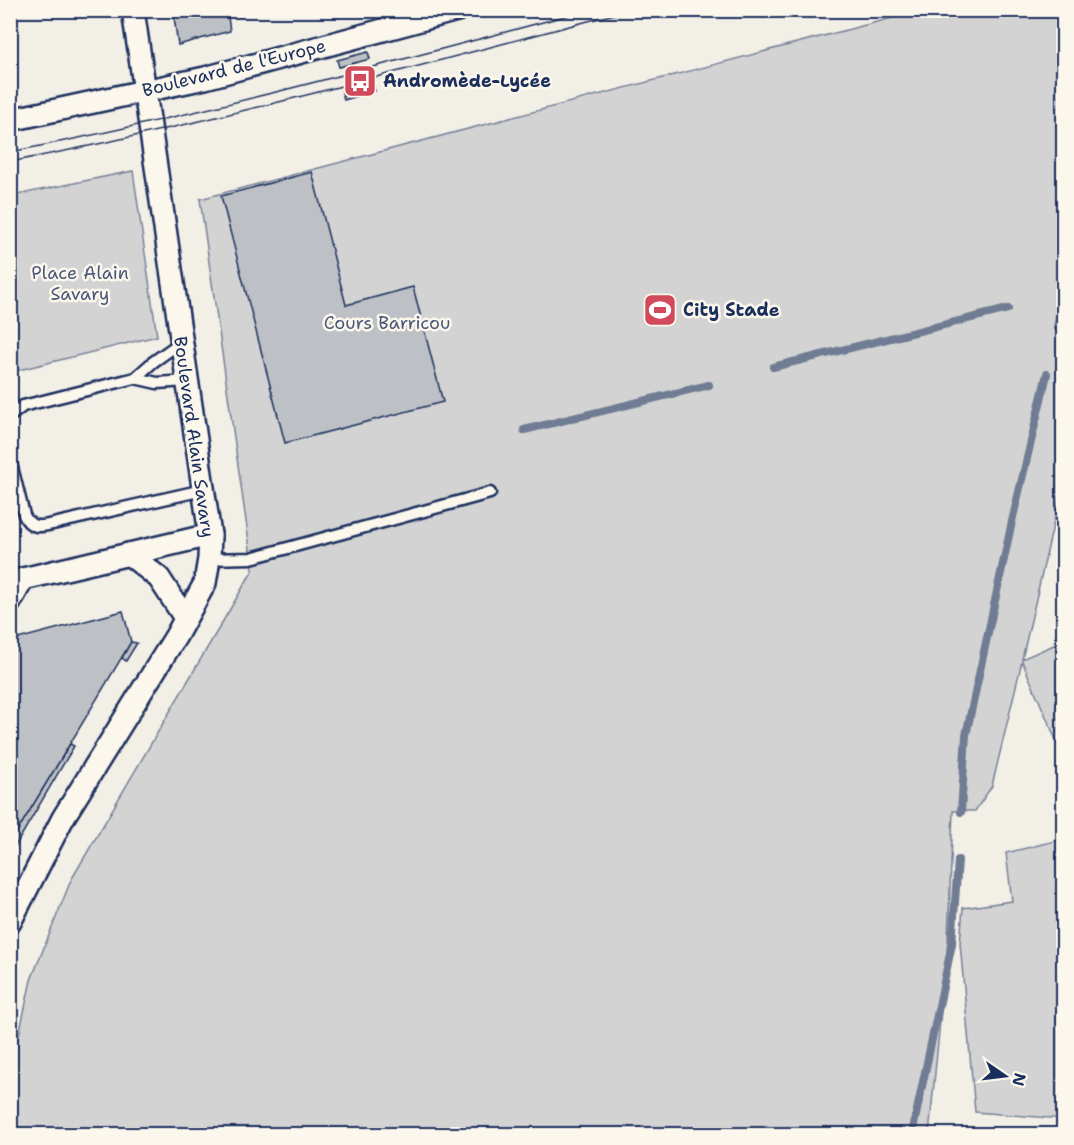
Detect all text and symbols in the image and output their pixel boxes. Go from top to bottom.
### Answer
street label: Boulevard de l'Europe [140,34,328,102]
bus stop icon: Andromède-Lycée [342,63,378,99]
place label: Andromède-Lycée [383,69,551,93]
park label: Place Alain Savary [31,261,129,306]
sports icon: City Stade [642,292,678,328]
place label: City Stade [683,298,780,322]
park label: Cours Barricou [324,311,450,335]
street label: Boulevard Alain Savary [168,335,220,539]
north arrow [975,1046,1035,1106]
text: N [1007,1071,1031,1088]

